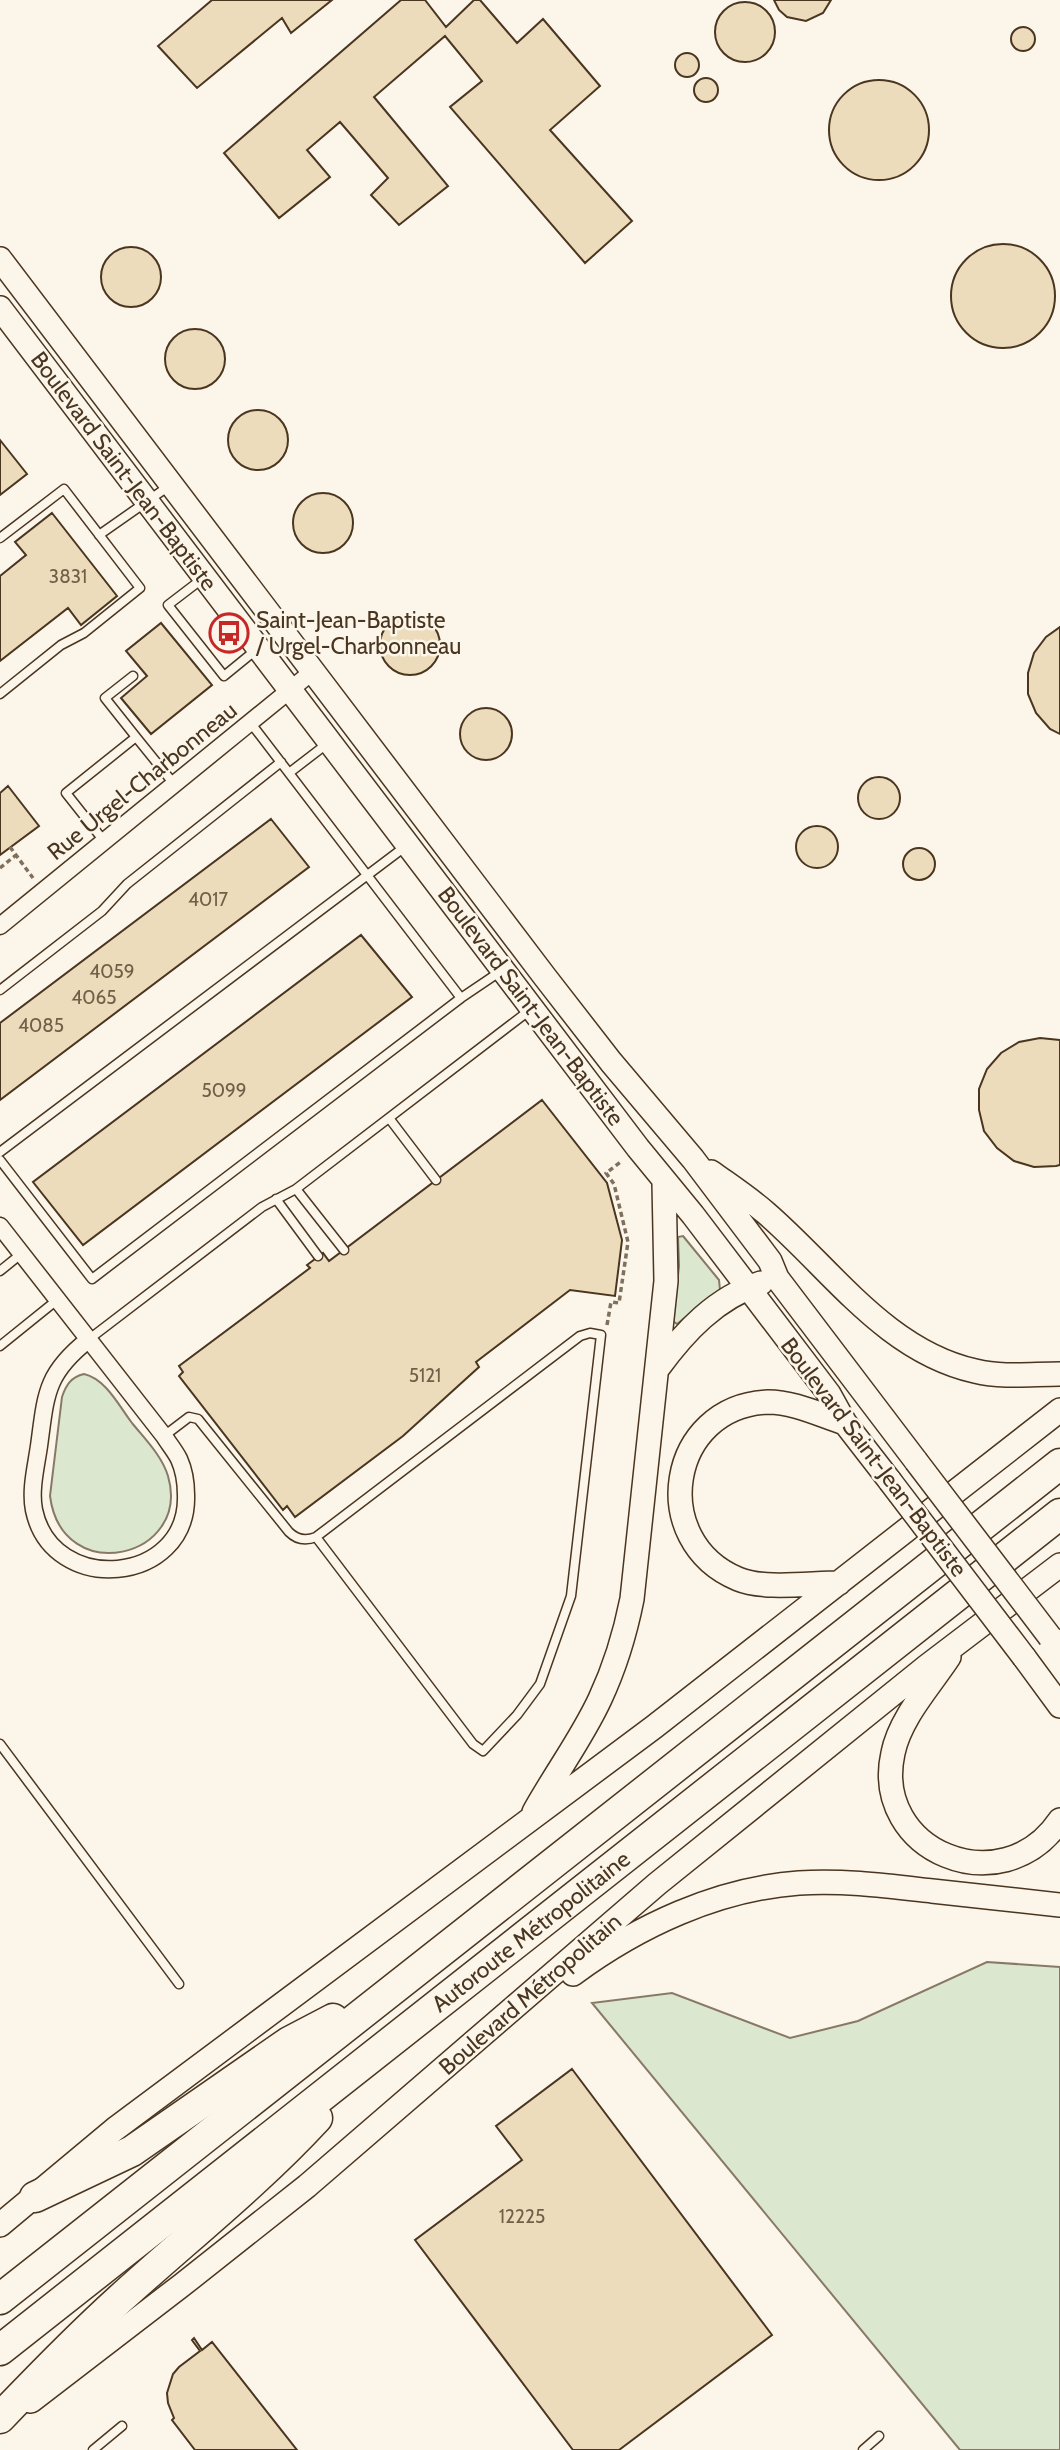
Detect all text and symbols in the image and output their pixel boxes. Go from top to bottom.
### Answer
street label: Boulevard Saint-Jean-Baptiste [25,346,223,596]
house number: 3831 [49,565,87,588]
place label: Saint-Jean-Baptiste / Urgel-Charbonneau [255,606,461,660]
bus stop icon: Saint-Jean-Baptiste / Urgel-Charbonneau [208,612,250,654]
street label: Rue Urgel-Charbonneau [42,696,242,866]
street label: Boulevard Saint-Jean-Baptiste [432,881,630,1131]
house number: 4017 [188,888,228,911]
house number: 4059 [89,960,135,983]
house number: 4065 [71,986,117,1009]
house number: 4085 [18,1014,64,1037]
house number: 5099 [201,1079,247,1102]
street label: Boulevard Saint-Jean-Baptiste [775,1332,973,1582]
house number: 5121 [409,1364,441,1387]
street label: Autoroute Métropolitaine [426,1845,636,2018]
street label: Boulevard Métropolitain [433,1907,627,2081]
house number: 12225 [499,2205,545,2228]

